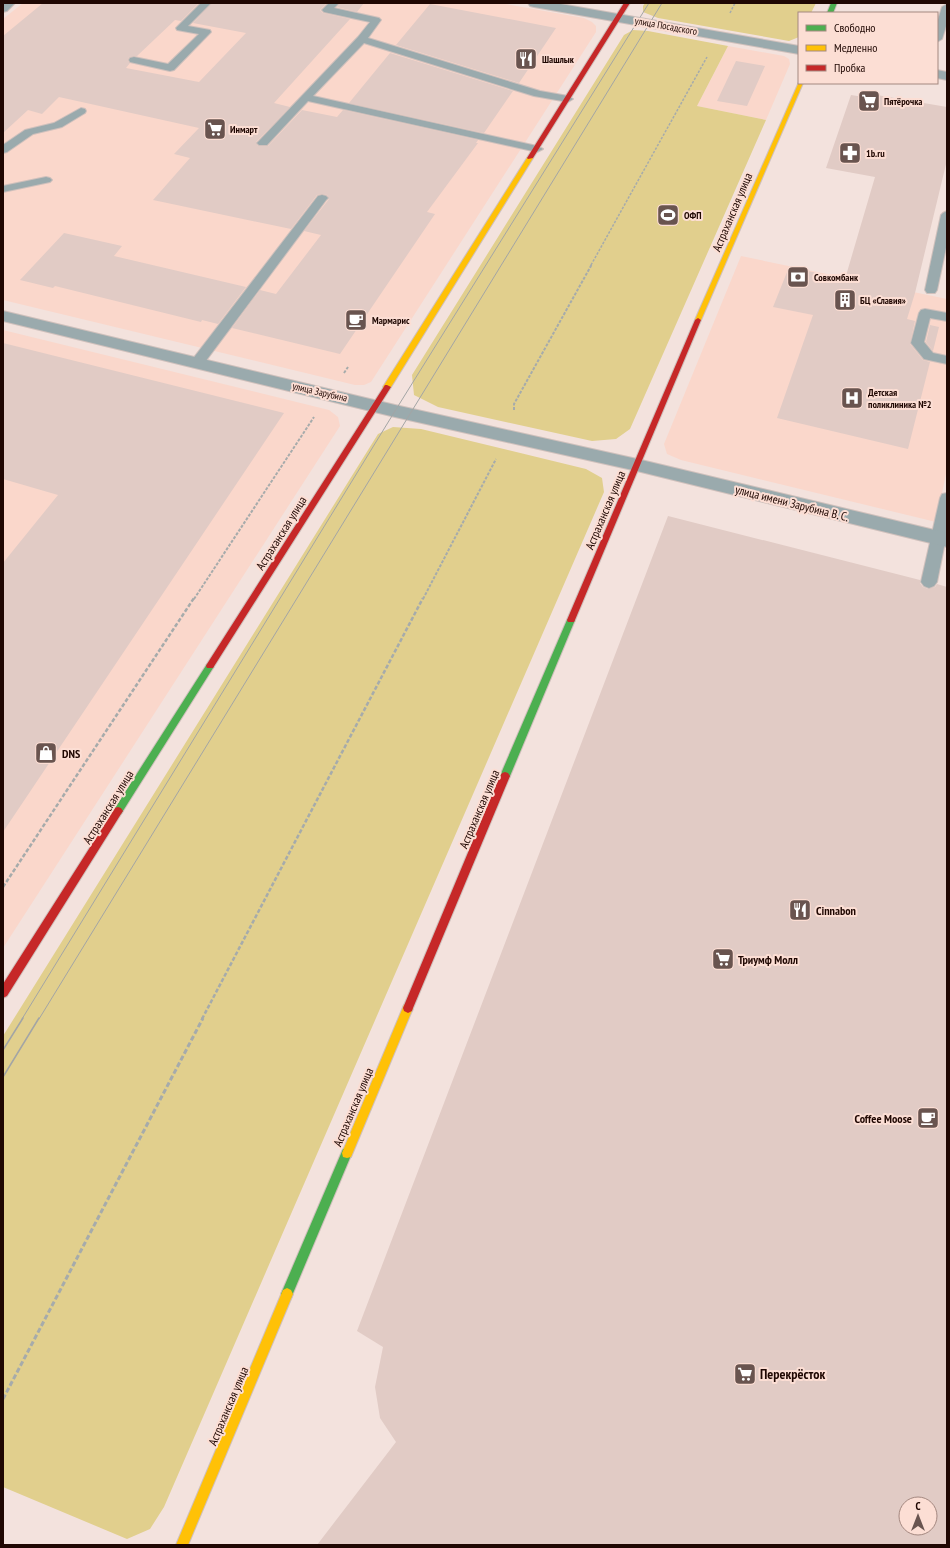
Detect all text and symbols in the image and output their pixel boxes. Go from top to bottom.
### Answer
legend [798,12,938,84]
street label: улица Посадского [634,14,698,38]
text: Свободно [834,20,876,35]
text: Медленно [834,40,877,55]
restaurant icon: Шашлык [513,46,539,72]
place label: Шашлык [542,53,575,66]
text: Пробка [834,60,866,75]
supermarket icon: Пятёрочка [856,88,882,114]
place label: Пятёрочка [884,95,922,108]
supermarket icon: Инмарт [202,116,228,142]
place label: Инмарт [230,123,258,136]
pharmacy icon: 1b.ru [837,140,863,166]
place label: 1b.ru [866,147,885,160]
street label: Астраханская улица [709,170,755,254]
sports icon: ОФП [655,202,681,228]
place label: ОФП [684,209,701,222]
bank icon: Совкомбанк [785,264,811,290]
place label: Совкомбанк [814,271,859,284]
building icon: БЦ «Славия» [832,287,858,313]
place label: БЦ «Славия» [860,294,906,307]
cafe icon: Мармарис [343,307,369,333]
place label: Мармарис [372,314,410,327]
street label: улица Зарубина [291,379,349,405]
hospital icon: Детская поликлиника №2 [839,385,865,411]
place label: Детская поликлиника №2 [868,386,932,411]
street label: Астраханская улица [582,468,628,552]
street label: улица имени Зарубина В. С. [734,482,850,524]
street label: Астраханская улица [252,493,310,573]
shop icon: DNS [33,740,59,766]
place label: DNS [62,746,80,761]
street label: Астраханская улица [79,767,137,847]
street label: Астраханская улица [456,767,502,851]
restaurant icon: Cinnabon [787,897,813,923]
place label: Cinnabon [816,903,856,918]
supermarket icon: Триумф Молл [710,946,736,972]
place label: Триумф Молл [738,952,798,967]
street label: Астраханская улица [330,1065,376,1149]
cafe icon: Coffee Moose [915,1105,941,1131]
place label: Coffee Moose [855,1111,912,1126]
supermarket icon: Перекрёсток [732,1361,758,1387]
street label: Астраханская улица [205,1364,251,1448]
place label: Перекрёсток [760,1365,825,1383]
north arrow [898,1496,938,1536]
text: С [915,1499,921,1513]

